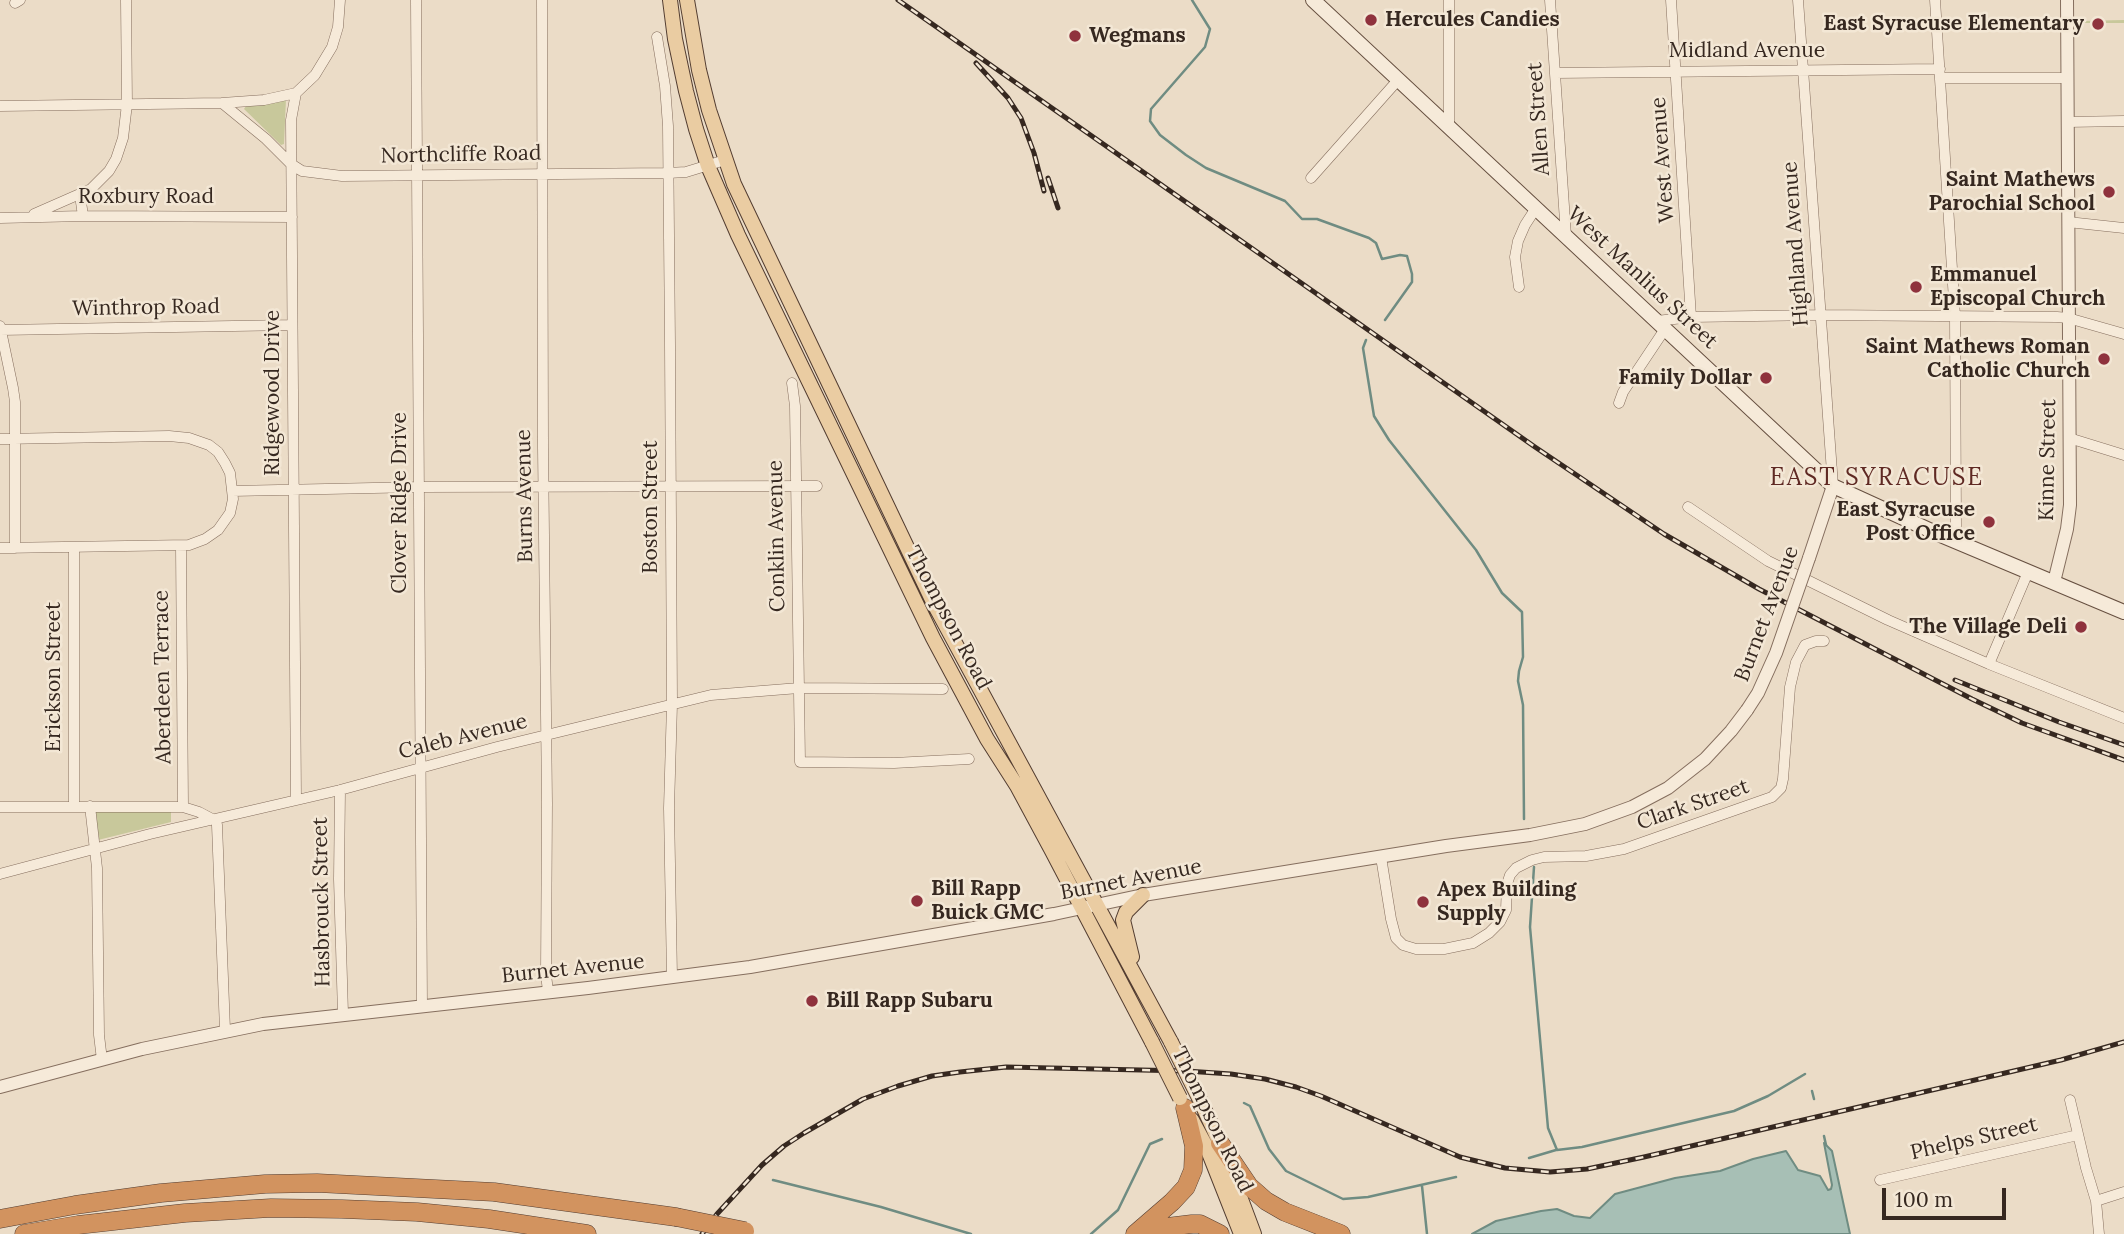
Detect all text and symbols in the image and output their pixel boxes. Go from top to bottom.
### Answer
place label: Hercules Candies [1385,7,1560,33]
place label: East Syracuse Elementary [1823,11,2084,37]
marker: Hercules Candies [1363,12,1379,28]
marker: East Syracuse Elementary [2090,16,2106,32]
place label: Wegmans [1089,23,1186,49]
marker: Wegmans [1067,28,1083,44]
street label: Midland Avenue [1669,38,1825,64]
street label: Allen Street [1522,61,1556,177]
street label: West Avenue [1646,96,1680,224]
street label: Northcliffe Road [380,141,542,169]
street label: Highland Avenue [1778,161,1814,327]
place label: Saint Mathews Parochial School [1928,167,2095,217]
street label: Roxbury Road [78,184,214,210]
marker: Saint Mathews Parochial School [2101,184,2117,200]
street label: West Manlius Street [1562,202,1722,354]
place label: Emmanuel Episcopal Church [1930,262,2105,312]
marker: Emmanuel Episcopal Church [1908,279,1924,295]
street label: Winthrop Road [72,294,220,322]
street label: Ridgewood Drive [260,310,286,476]
place label: Saint Mathews Roman Catholic Church [1865,334,2090,384]
marker: Saint Mathews Roman Catholic Church [2096,351,2112,367]
place label: Family Dollar [1618,365,1752,391]
marker: Family Dollar [1758,370,1774,386]
street label: Kinne Street [2034,399,2062,521]
street label: Clover Ridge Drive [387,412,413,594]
street label: Burns Avenue [511,429,539,563]
street label: Boston Street [638,440,664,574]
street label: Conklin Avenue [763,460,791,612]
district label: EAST SYRACUSE [1771,464,1983,492]
place label: East Syracuse Post Office [1836,497,1975,547]
marker: East Syracuse Post Office [1981,514,1997,530]
street label: Thompson Road [900,542,996,694]
street label: Burnet Avenue [1730,543,1804,685]
street label: Aberdeen Terrace [149,590,177,764]
street label: Erickson Street [41,602,67,752]
place label: The Village Deli [1909,614,2067,640]
marker: The Village Deli [2073,619,2089,635]
street label: Caleb Avenue [396,709,530,765]
street label: Clark Street [1634,774,1752,836]
street label: Hasbrouck Street [308,817,336,987]
street label: Burnet Avenue [1058,854,1204,906]
place label: Bill Rapp Buick GMC [931,876,1044,926]
place label: Apex Building Supply [1437,877,1576,927]
marker: Bill Rapp Buick GMC [909,893,925,909]
marker: Apex Building Supply [1415,894,1431,910]
street label: Burnet Avenue [500,949,646,989]
place label: Bill Rapp Subaru [826,988,993,1014]
marker: Bill Rapp Subaru [804,993,820,1009]
street label: Thompson Road [1166,1043,1258,1197]
street label: Phelps Street [1908,1112,2040,1166]
scale bar [1886,1174,2010,1218]
text: 100 m [1895,1186,1953,1213]

